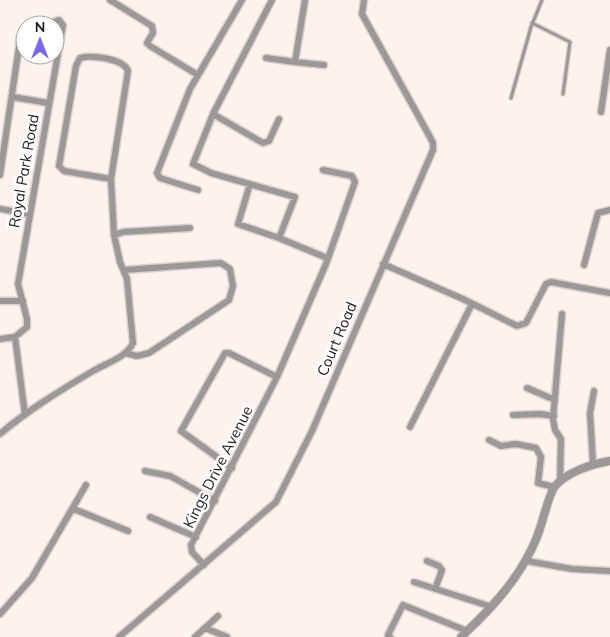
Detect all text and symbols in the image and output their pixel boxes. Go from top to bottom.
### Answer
north arrow [15,15,65,65]
text: N [35,18,45,36]
street label: Royal Park Road [4,113,43,229]
street label: Court Road [312,299,361,379]
street label: Kings Drive Avenue [179,402,257,531]

